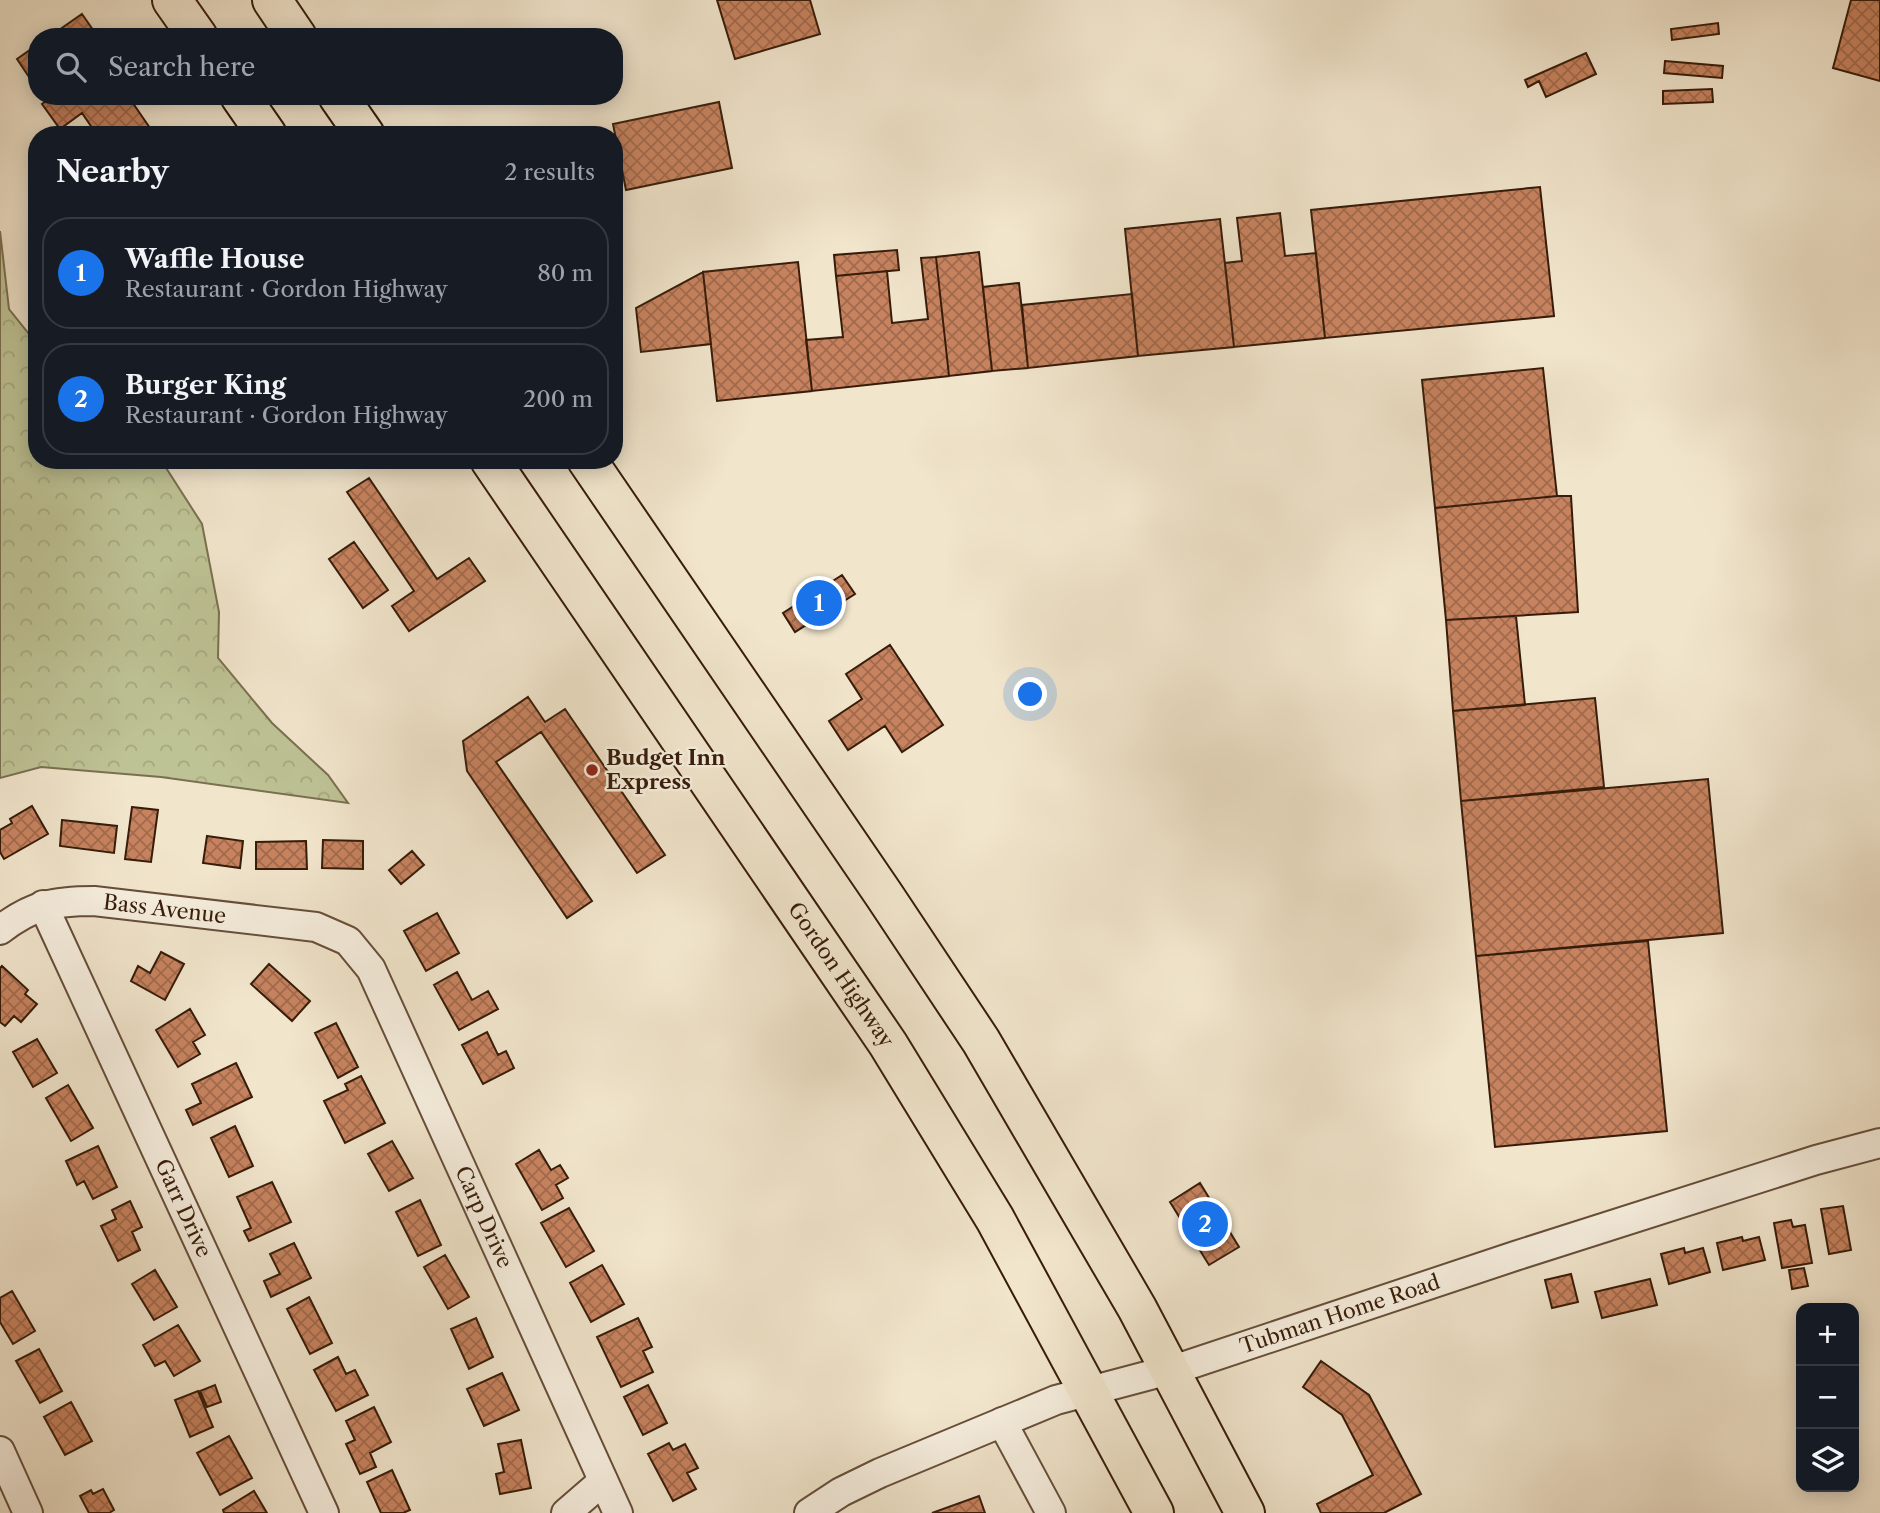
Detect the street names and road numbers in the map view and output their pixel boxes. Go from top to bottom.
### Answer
street label: Bass Avenue [102,889,228,928]
street label: Gordon Highway [783,897,900,1052]
street label: Garr Drive [150,1155,217,1261]
street label: Carp Drive [450,1162,518,1272]
street label: Tubman Home Road [1237,1269,1443,1359]

